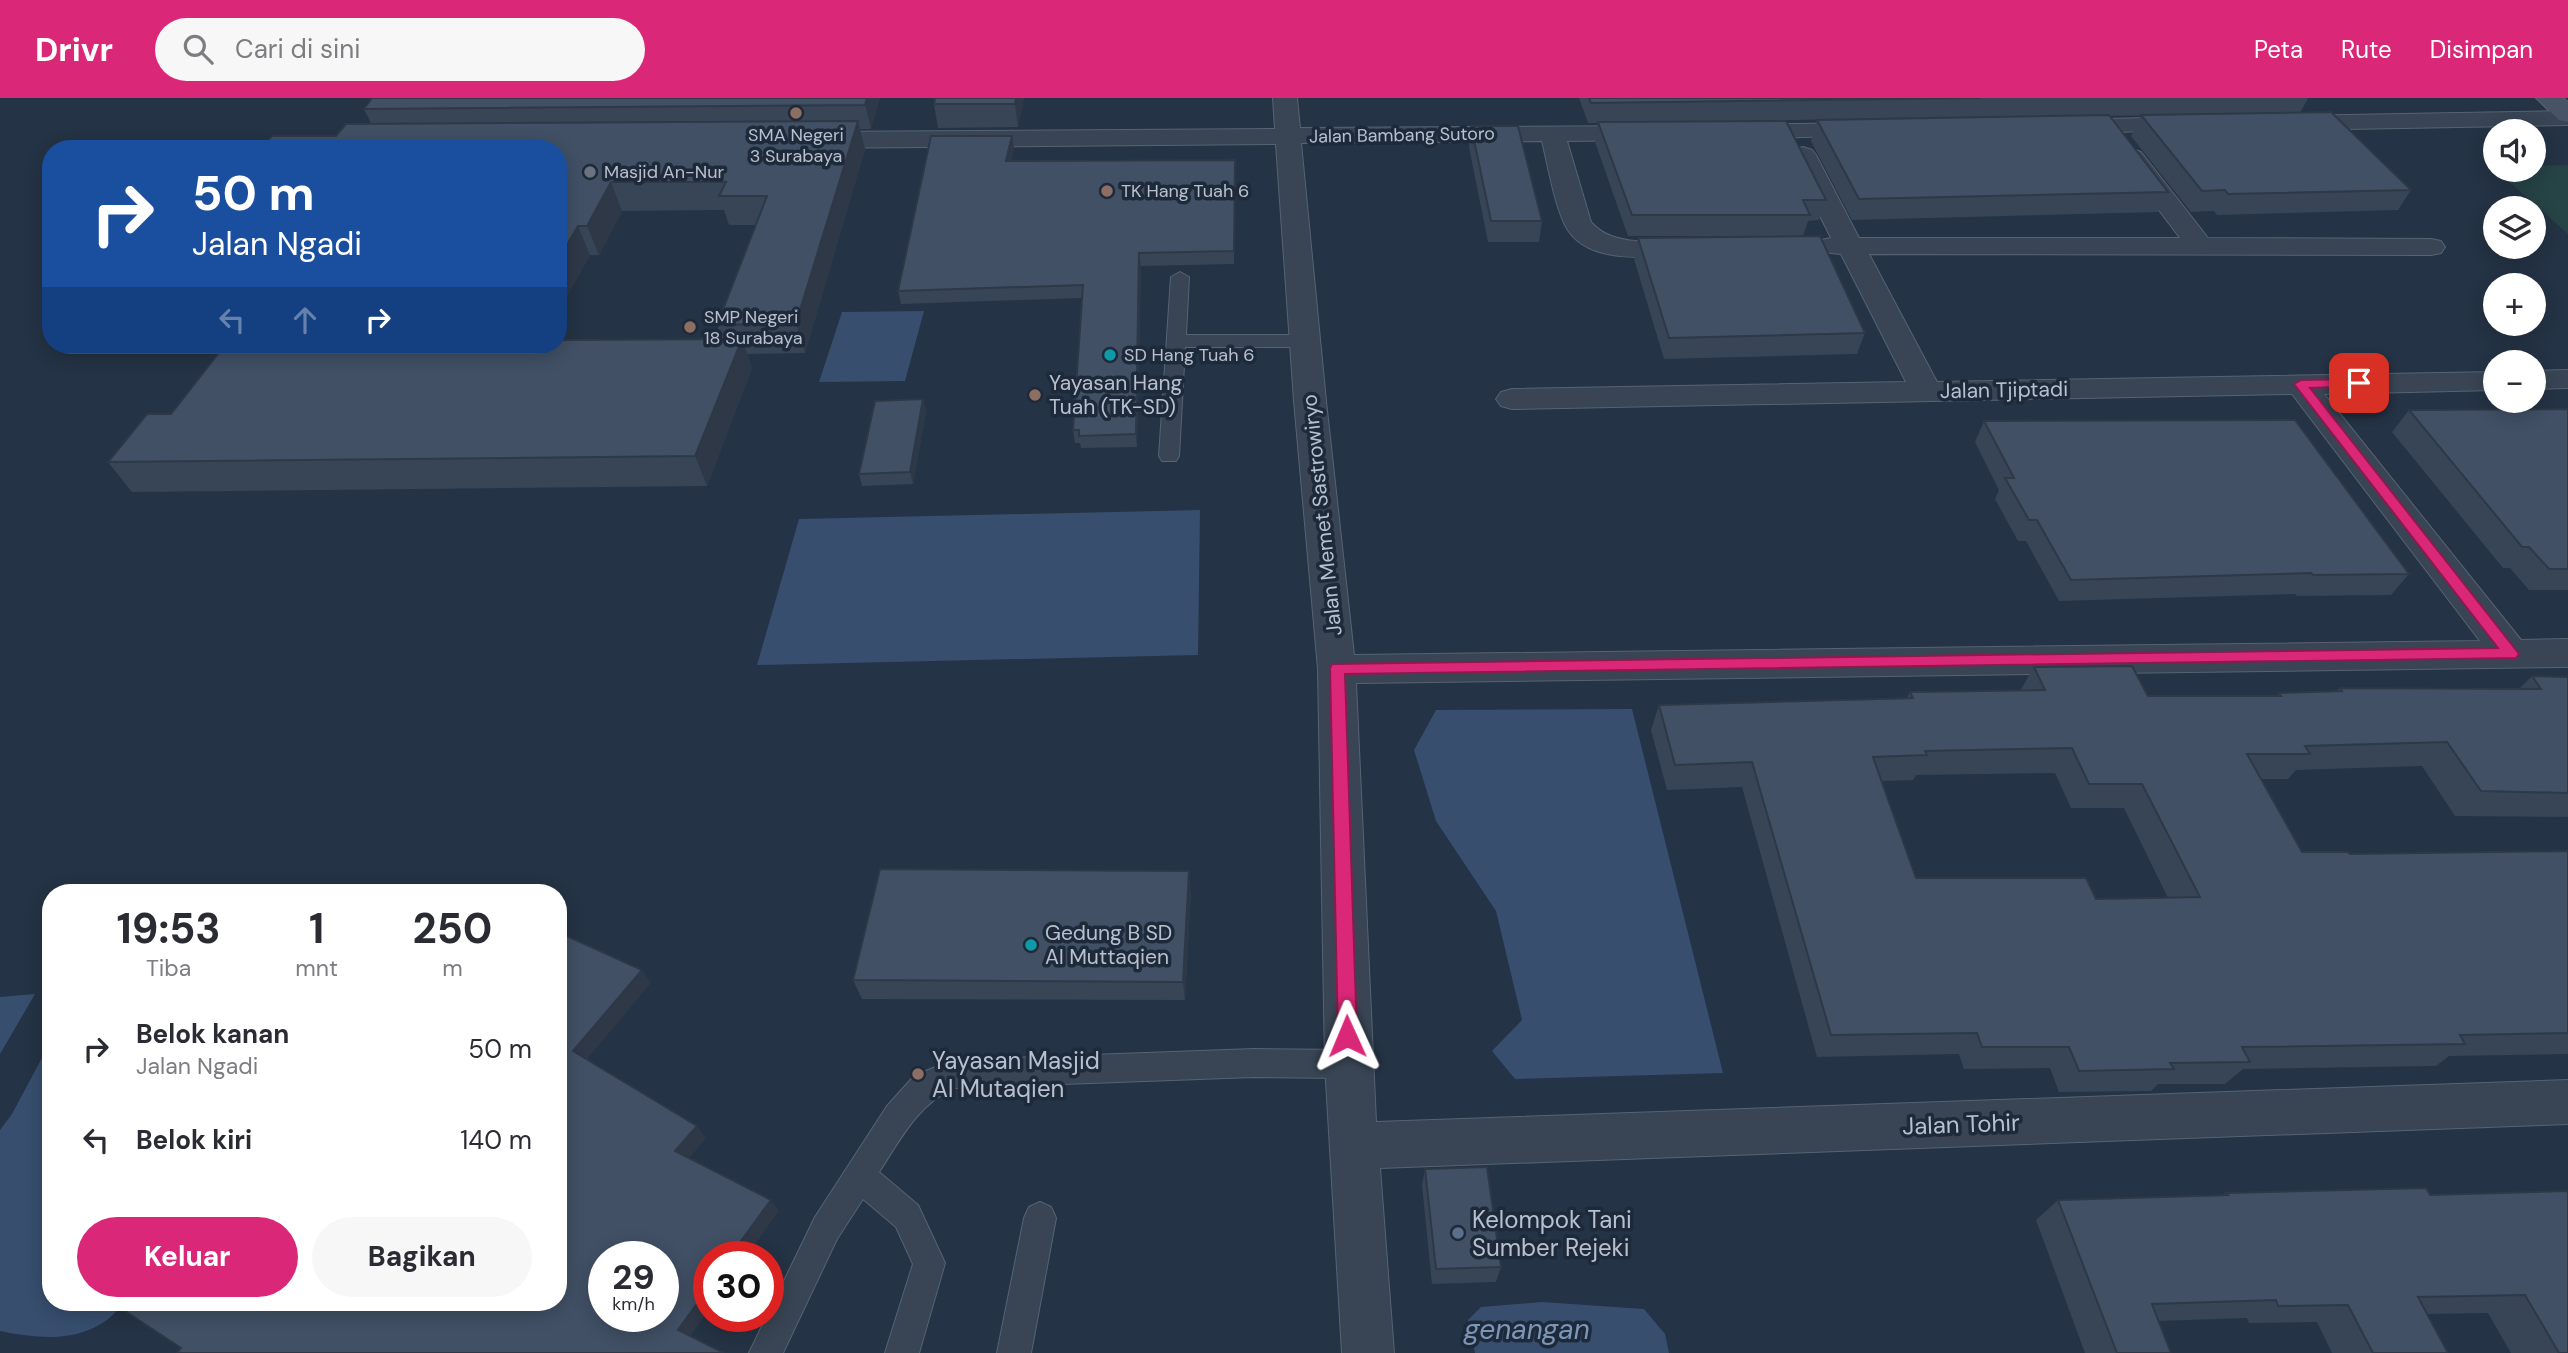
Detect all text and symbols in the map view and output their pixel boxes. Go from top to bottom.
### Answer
search box [155,18,645,81]
text: Drivr [35,28,113,71]
icon: search [179,30,217,68]
text: Cari di sini [235,32,361,66]
text: Peta [2254,34,2303,65]
text: Rute [2341,34,2392,65]
text: Disimpan [2430,34,2533,65]
marker: SMA Negeri 3 Surabaya [788,105,804,121]
map controls [2483,119,2546,413]
button: sound [2483,119,2546,182]
street label: Jalan Bambang Sutoro [1309,121,1495,149]
place label: SMA Negeri 3 Surabaya [748,123,844,168]
place label: Masjid An-Nur [604,160,725,184]
text: 50 m [192,161,315,225]
marker: Masjid An-Nur [582,164,598,180]
icon: right [77,168,168,259]
place label: TK Hang Tuah 6 [1121,179,1249,203]
marker: TK Hang Tuah 6 [1099,183,1115,199]
button: layers [2483,196,2546,259]
text: Jalan Ngadi [192,223,362,265]
button: + [2483,273,2546,336]
icon: left [213,301,251,339]
icon: ahead [286,301,324,339]
icon: right [359,301,397,339]
place label: SMP Negeri 18 Surabaya [704,305,803,350]
marker: SMP Negeri 18 Surabaya [682,319,698,335]
place label: SD Hang Tuah 6 [1124,343,1255,367]
marker: SD Hang Tuah 6 [1102,347,1118,363]
button: − [2483,350,2546,413]
pin [2329,353,2389,413]
icon: arrive [2340,364,2378,402]
place label: Yayasan Hang Tuah (TK-SD) [1049,369,1183,421]
street label: Jalan Tjiptadi [1940,375,2068,405]
marker: Yayasan Hang Tuah (TK-SD) [1027,387,1043,403]
street label: Jalan Memet Sastrowiryo [1295,393,1349,637]
text: 19:53 [117,901,221,956]
text: 1 [309,901,324,956]
text: 250 [412,901,492,956]
place label: Gedung B SD Al Muttaqien [1045,919,1172,971]
marker: Gedung B SD Al Muttaqien [1023,937,1039,953]
text: Tiba [146,953,191,983]
text: mnt [295,953,338,983]
text: m [442,953,463,983]
position arrow [1310,999,1384,1073]
text: Belok kanan [136,1017,289,1051]
icon: right [77,1030,115,1068]
text: 50 m [468,1032,532,1066]
place label: Yayasan Masjid Al Mutaqien [932,1045,1100,1104]
text: Jalan Ngadi [136,1051,258,1081]
marker: Yayasan Masjid Al Mutaqien [910,1066,926,1082]
street label: Jalan Tohir [1902,1106,2020,1142]
icon: left [77,1121,115,1159]
text: Belok kiri [136,1123,252,1157]
text: 140 m [460,1123,532,1157]
place label: Kelompok Tani Sumber Rejeki [1472,1204,1632,1263]
button: Keluar [77,1217,298,1297]
button: Bagikan [312,1217,532,1297]
marker: Kelompok Tani Sumber Rejeki [1450,1225,1466,1241]
speed limit sign: 30 [693,1241,784,1332]
text: 29 [612,1254,655,1300]
text: km/h [612,1292,655,1316]
water label: genangan [1463,1311,1590,1348]

